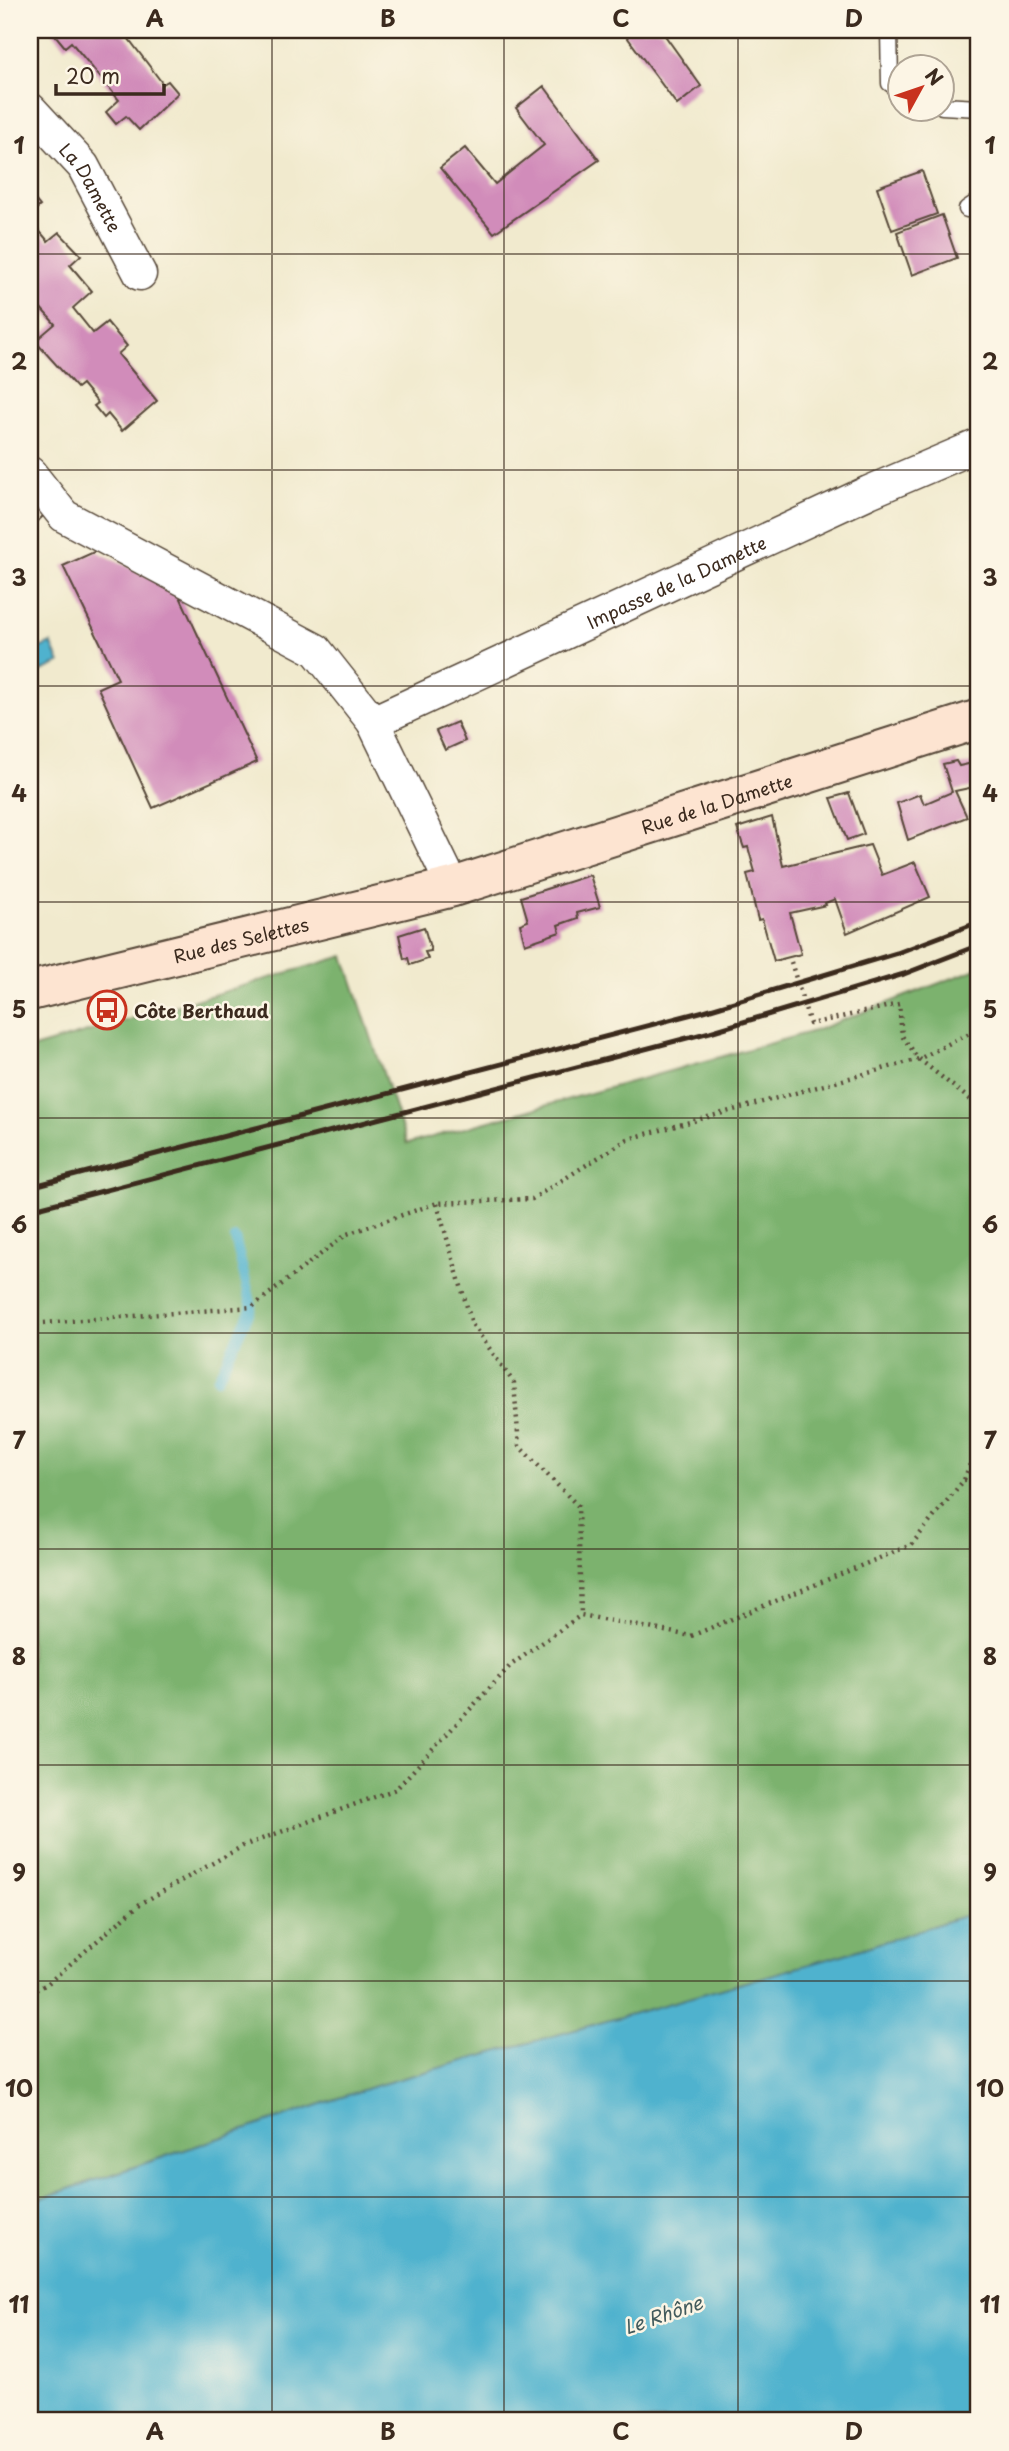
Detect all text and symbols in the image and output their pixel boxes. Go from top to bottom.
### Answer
text: A [146,0,164,35]
text: B [380,0,396,35]
text: C [612,0,630,35]
text: D [845,0,863,35]
scale bar [56,52,164,96]
north arrow [886,52,956,122]
text: 20 m [66,59,120,91]
text: N [919,62,950,91]
text: 1 [14,127,25,162]
text: 1 [985,127,996,162]
street label: La Damette [54,136,129,237]
text: 2 [11,343,27,378]
text: 2 [982,343,998,378]
street label: Impasse de la Damette [582,528,770,635]
text: 3 [11,559,27,594]
text: 3 [982,559,998,594]
street label: Rue de la Damette [637,766,795,840]
text: 4 [11,775,27,810]
text: 4 [982,775,998,810]
street label: Rue des Selettes [170,910,311,969]
bus stop icon: Côte Berthaud [86,989,128,1031]
text: 5 [12,991,26,1026]
text: 5 [983,991,997,1026]
place label: Côte Berthaud [134,997,269,1024]
text: 6 [11,1206,27,1241]
text: 6 [982,1206,998,1241]
text: 7 [12,1422,26,1457]
text: 7 [983,1422,997,1457]
text: 8 [12,1638,26,1673]
text: 8 [983,1638,997,1673]
text: 9 [12,1854,26,1889]
text: 9 [983,1854,997,1889]
text: 10 [5,2070,33,2105]
text: 10 [976,2070,1004,2105]
text: 11 [9,2286,30,2321]
text: 11 [980,2286,1001,2321]
water label: Le Rhône [620,2287,706,2341]
text: A [146,2413,164,2448]
text: B [380,2413,396,2448]
text: C [612,2413,630,2448]
text: D [845,2413,863,2448]

